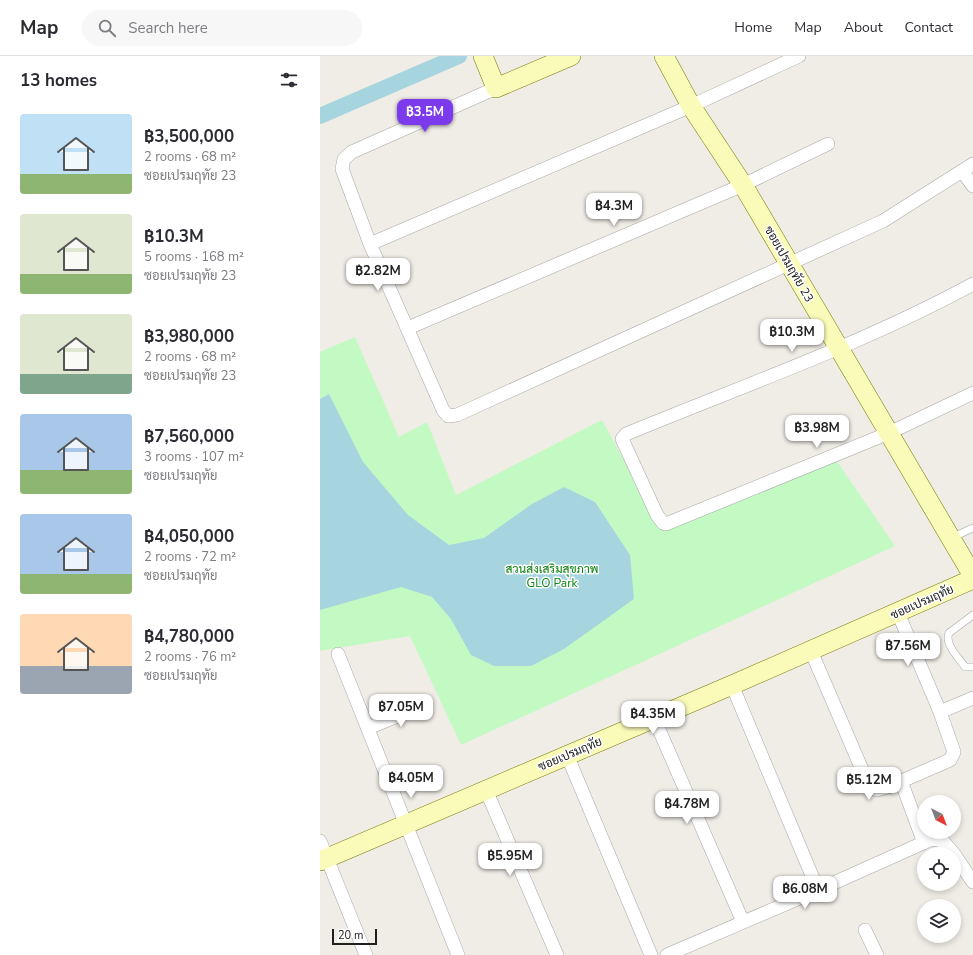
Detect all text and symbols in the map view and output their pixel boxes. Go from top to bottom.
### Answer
search box [82,10,362,46]
text: Map [20,15,58,41]
icon: search [96,17,118,39]
text: Search here [128,18,208,38]
text: Home [734,18,772,37]
text: Map [794,18,822,37]
text: About [844,18,883,37]
text: Contact [905,18,953,37]
text: 13 homes [20,69,97,92]
icon: filters [278,69,300,91]
pin: ฿3.5M [397,99,453,133]
text: ฿3.5M [406,103,444,121]
text: ฿3,500,000 [144,125,234,148]
icon: home [52,130,100,178]
text: 2 rooms · 68 m² [144,148,236,166]
text: ซอยเปรมฤทัย 23 [144,167,236,185]
pin: ฿4.3M [586,193,642,227]
text: ฿4.3M [595,197,633,215]
street label: ซอยเปรมฤทัย 23 [761,223,817,305]
text: ฿10.3M [144,225,204,248]
icon: home [52,230,100,278]
text: 5 rooms · 168 m² [144,248,244,266]
pin: ฿2.82M [345,258,411,292]
text: ฿2.82M [355,262,401,280]
text: ซอยเปรมฤทัย 23 [144,267,236,285]
pin: ฿10.3M [759,319,825,353]
text: ฿10.3M [769,323,815,341]
text: ฿3,980,000 [144,325,234,348]
icon: home [52,330,100,378]
text: 2 rooms · 68 m² [144,348,236,366]
text: ซอยเปรมฤทัย 23 [144,367,236,385]
pin: ฿3.98M [784,415,850,449]
text: ฿3.98M [794,419,840,437]
text: ฿7,560,000 [144,425,234,448]
icon: home [52,430,100,478]
text: 3 rooms · 107 m² [144,448,244,466]
text: ซอยเปรมฤทัย [144,467,217,485]
text: ฿4,050,000 [144,525,234,548]
icon: home [52,530,100,578]
text: 2 rooms · 72 m² [144,548,236,566]
park label: สวนส่งเสริมสุขภาพ GLO Park [506,561,598,591]
text: ซอยเปรมฤทัย [144,567,217,585]
street label: ซอยเปรมฤทัย [888,581,956,623]
text: ฿4,780,000 [144,625,234,648]
icon: home [52,630,100,678]
pin: ฿7.56M [875,633,941,667]
text: ฿7.56M [885,637,931,655]
text: 2 rooms · 76 m² [144,648,236,666]
text: ซอยเปรมฤทัย [144,667,217,685]
pin: ฿7.05M [368,694,434,728]
text: ฿7.05M [378,698,424,716]
pin: ฿4.35M [620,701,686,735]
text: ฿4.35M [630,705,676,723]
street label: ซอยเปรมฤทัย [536,733,604,775]
pin: ฿4.05M [378,765,444,799]
pin: ฿5.12M [836,767,902,801]
text: ฿4.05M [388,769,434,787]
text: ฿5.12M [846,771,892,789]
pin: ฿4.78M [654,791,720,825]
text: ฿4.78M [664,795,710,813]
north arrow [917,795,961,839]
map controls [917,795,961,943]
pin: ฿5.95M [477,843,543,877]
text: ฿5.95M [487,847,533,865]
button: locate [917,847,961,891]
pin: ฿6.08M [772,876,838,910]
text: ฿6.08M [782,880,828,898]
button: layers [917,899,961,943]
scale bar [332,927,377,946]
text: 20 m [338,928,363,943]

